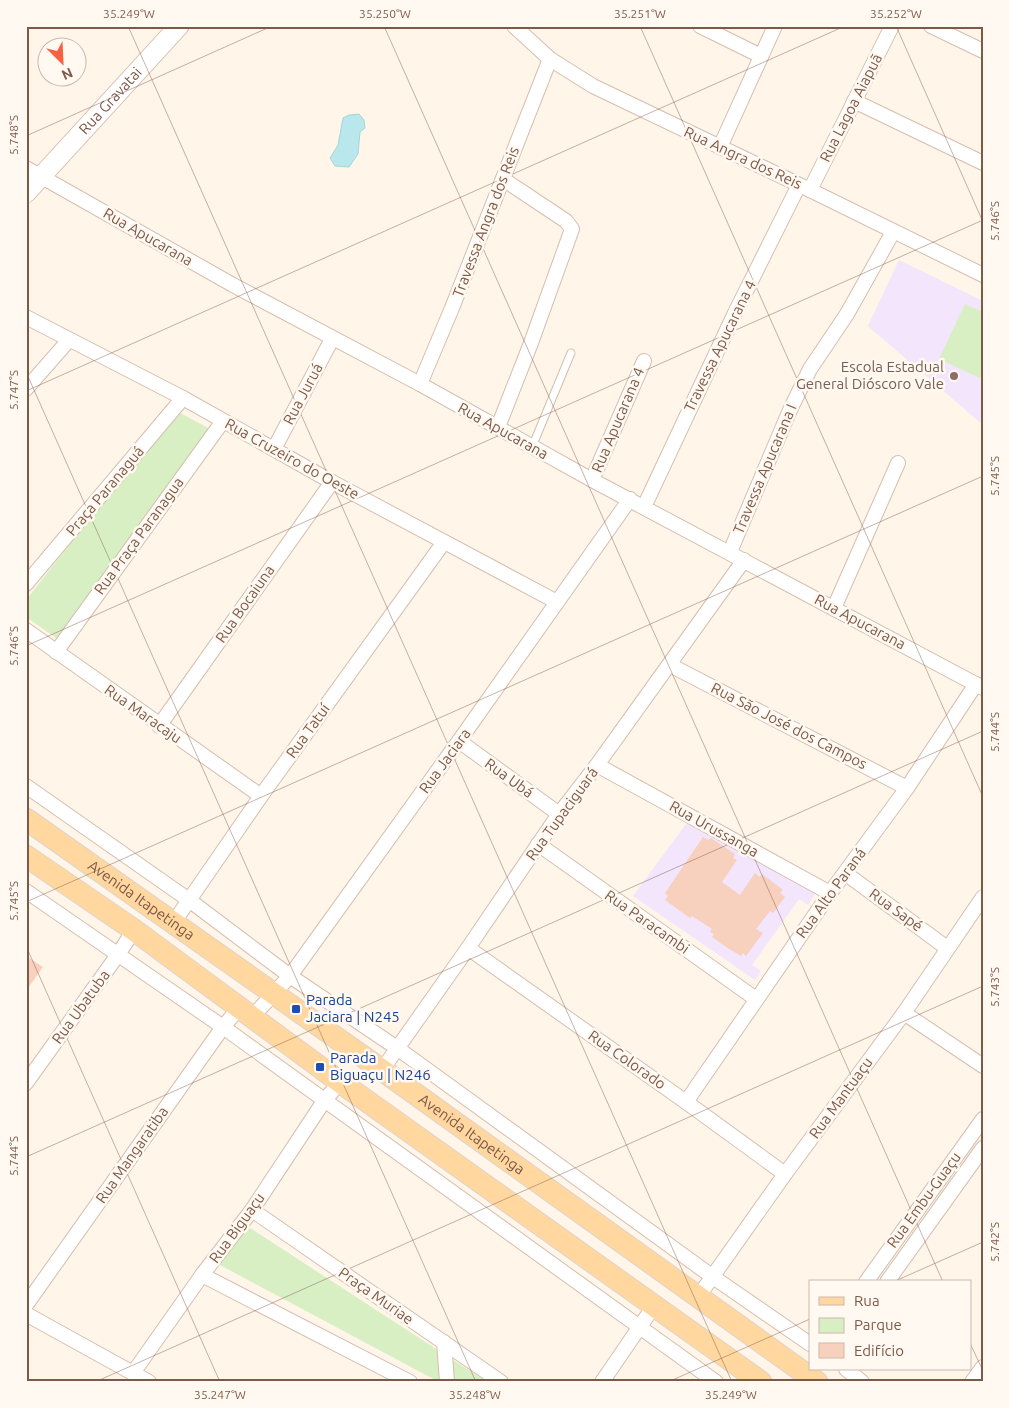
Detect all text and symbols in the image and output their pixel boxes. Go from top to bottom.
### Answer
text: 35.249°W [103,7,155,20]
text: 35.250°W [359,7,411,20]
text: 35.251°W [614,7,666,20]
text: 35.252°W [870,7,922,20]
north arrow [38,38,88,88]
street label: Rua Lagoa Aiapuã [816,51,885,165]
text: N [59,64,75,83]
street label: Rua Gravatai [75,64,145,137]
text: 5.748°S [7,115,20,155]
street label: Rua Angra dos Reis [682,123,805,192]
street label: Travessa Angra dos Reis [449,144,522,300]
text: 5.746°S [988,201,1001,241]
street label: Rua Apucarana [101,204,196,269]
street label: Travessa Apucarana 4 [680,277,759,414]
place label: Escola Estadual General Dióscoro Vale [796,358,944,392]
street label: Rua Juruá [279,360,326,427]
street label: Rua Apucarana 4 [588,365,647,475]
text: 5.747°S [7,370,20,410]
marker: Escola Estadual General Dióscoro Vale [948,370,960,382]
street label: Rua Apucarana [455,399,551,462]
street label: Travessa Apucarana I [729,401,800,536]
street label: Rua Cruzeiro do Oeste [222,415,362,503]
street label: Praça Paranaguá [62,442,147,539]
text: 5.745°S [988,456,1001,496]
street label: Rua Praça Paranagua [90,474,187,598]
street label: Rua Bocaiuna [212,562,278,646]
street label: Rua Apucarana [812,590,909,653]
text: 5.746°S [7,626,20,666]
street label: Rua São José dos Campos [708,679,870,772]
street label: Rua Maracaju [102,681,185,746]
street label: Rua Tatuí [282,700,333,761]
text: 5.744°S [988,712,1001,752]
street label: Rua Jaciara [415,725,474,796]
street label: Rua Ubá [482,754,537,801]
street label: Rua Tupaciguará [522,764,601,864]
street label: Rua Urussanga [667,797,762,860]
street label: Rua Alto Paraná [792,844,869,941]
street label: Avenida Itapetinga [85,857,198,943]
text: 5.745°S [7,881,20,921]
street label: Rua Sapé [866,885,926,935]
street label: Rua Paracambi [602,886,693,957]
street label: Rua Ubatuba [48,967,113,1047]
text: 5.743°S [988,967,1001,1007]
place label: Parada Jaciara | N245 [306,991,400,1025]
marker: Parada Jaciara | N245 [290,1003,302,1015]
street label: Rua Colorado [585,1027,669,1093]
place label: Parada Biguaçu | N246 [330,1049,431,1083]
street label: Rua Mantuaçu [805,1054,876,1142]
marker: Parada Biguaçu | N246 [314,1061,326,1073]
street label: Avenida Itapetinga [416,1090,528,1178]
street label: Rua Mangaratiba [92,1103,171,1206]
text: 5.744°S [7,1136,20,1176]
street label: Rua Embu-Guaçu [883,1149,964,1251]
street label: Rua Biguaçu [205,1189,268,1266]
text: 5.742°S [988,1222,1001,1262]
street label: Praça Muriae [336,1264,417,1328]
legend [809,1280,972,1370]
text: Rua [854,1292,880,1309]
text: Parque [854,1316,902,1333]
text: Edifício [854,1342,904,1359]
text: 35.247°W [194,1388,246,1401]
text: 35.248°W [449,1388,501,1401]
text: 35.249°W [705,1388,757,1401]

